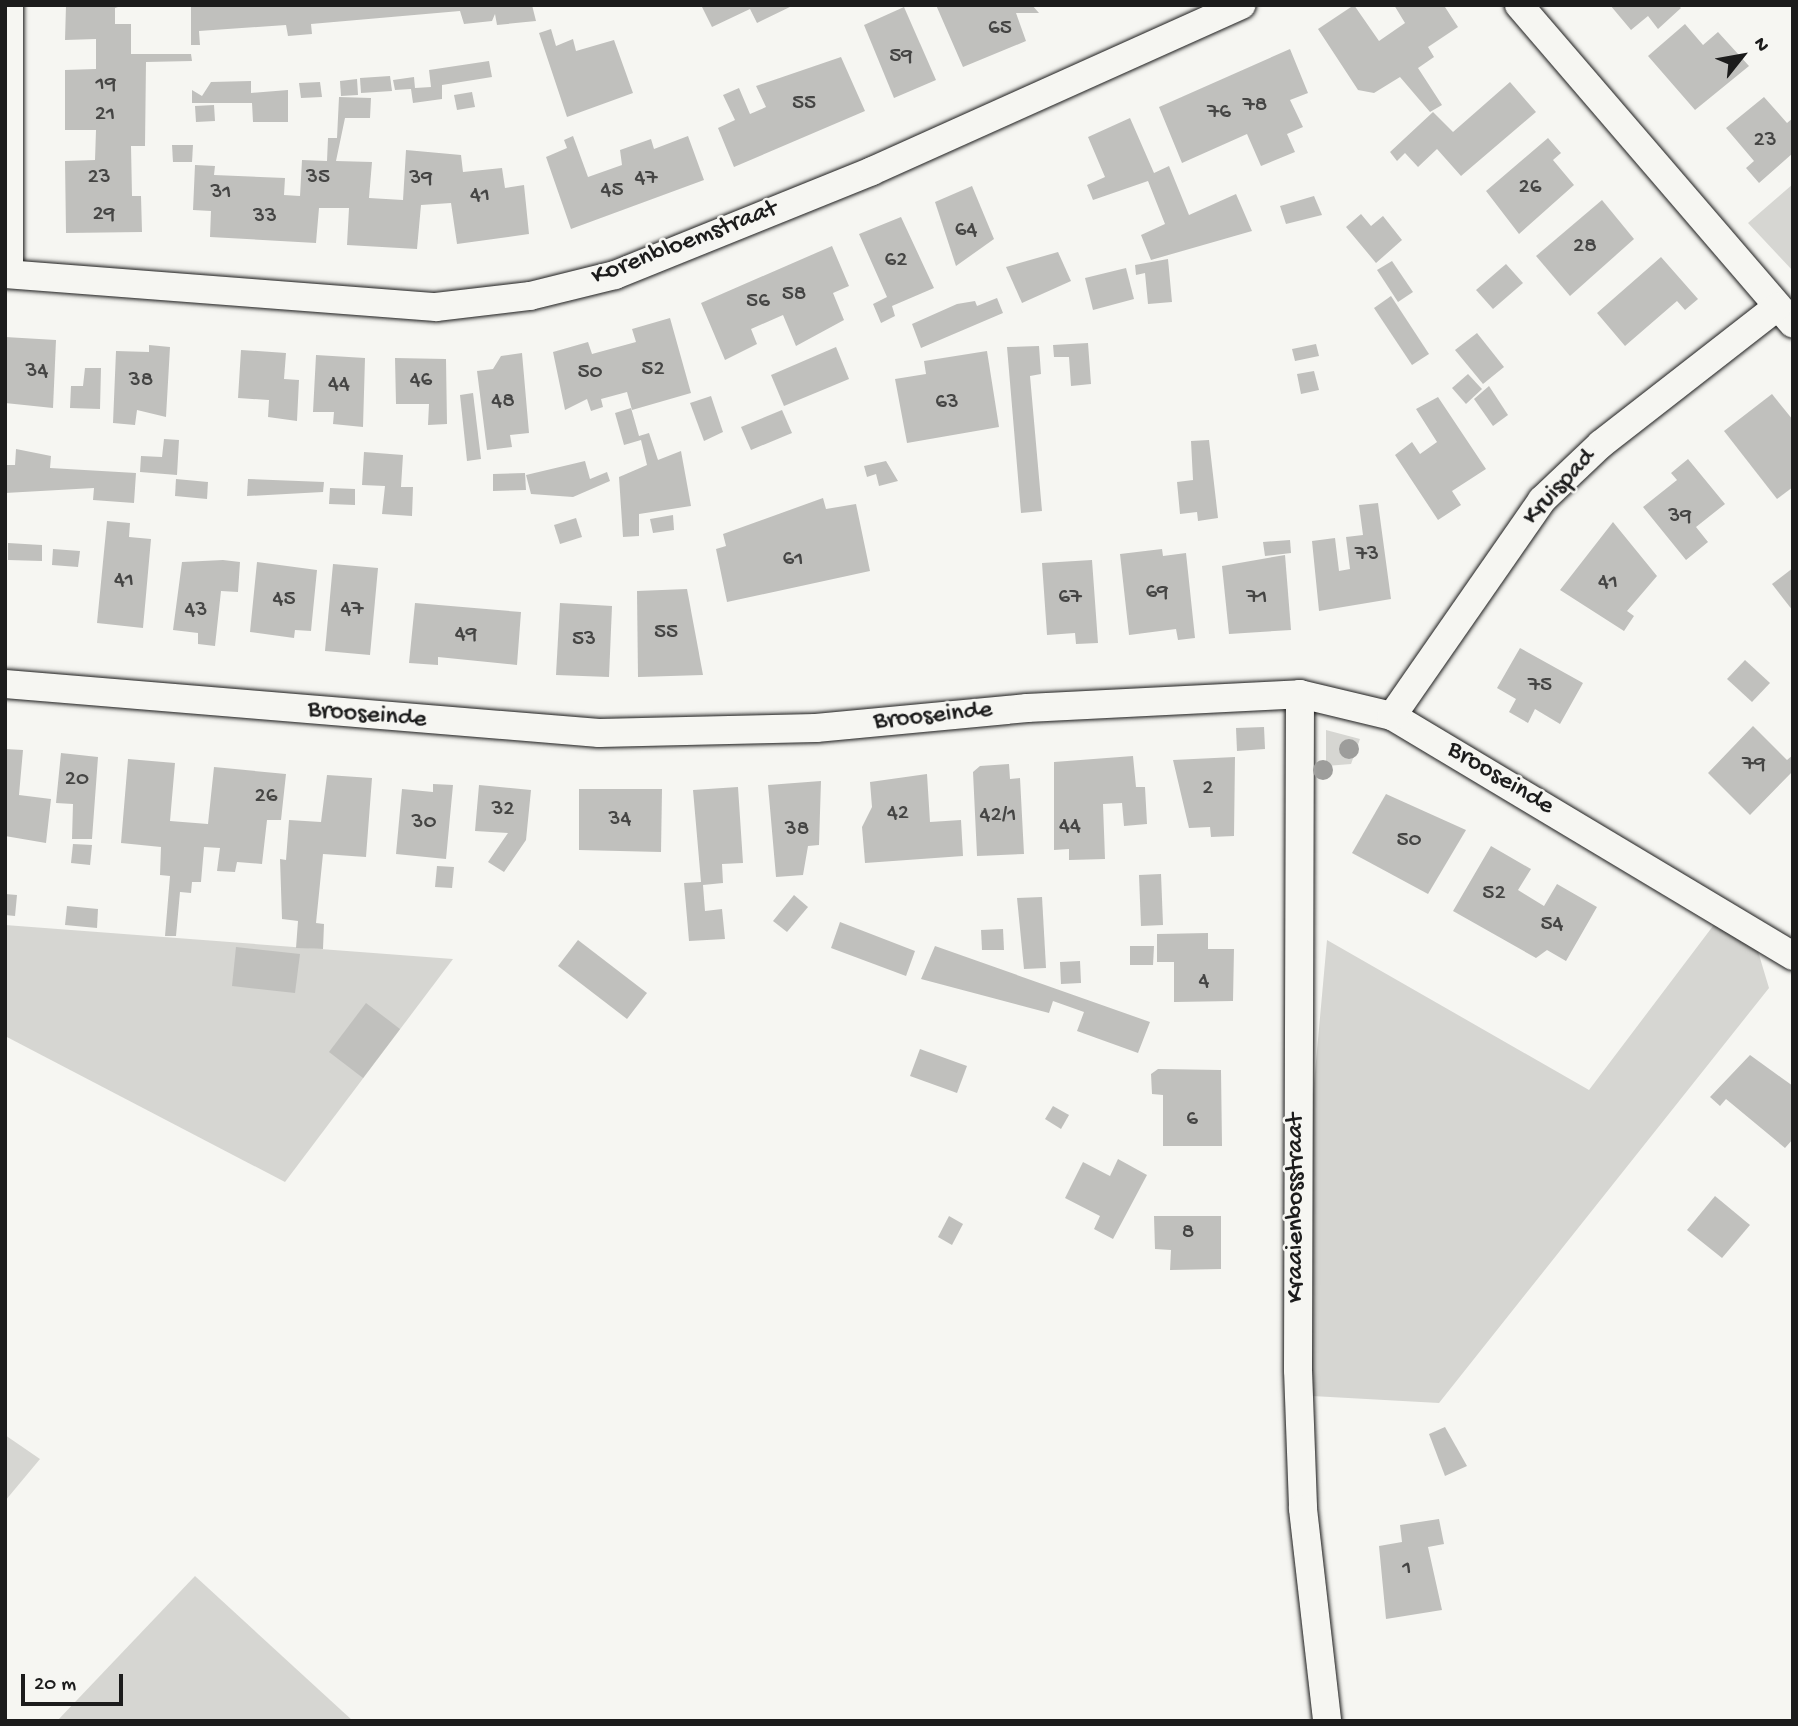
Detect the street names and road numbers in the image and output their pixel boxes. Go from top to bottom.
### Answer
street label: Korenbloemstraat [588,194,782,294]
street label: Kruispad [1517,443,1603,533]
street label: Brooseinde [306,695,428,737]
street label: Brooseinde [872,695,994,739]
street label: Brooseinde [1441,735,1559,823]
street label: Kraaienbosstraat [1281,1113,1313,1303]

